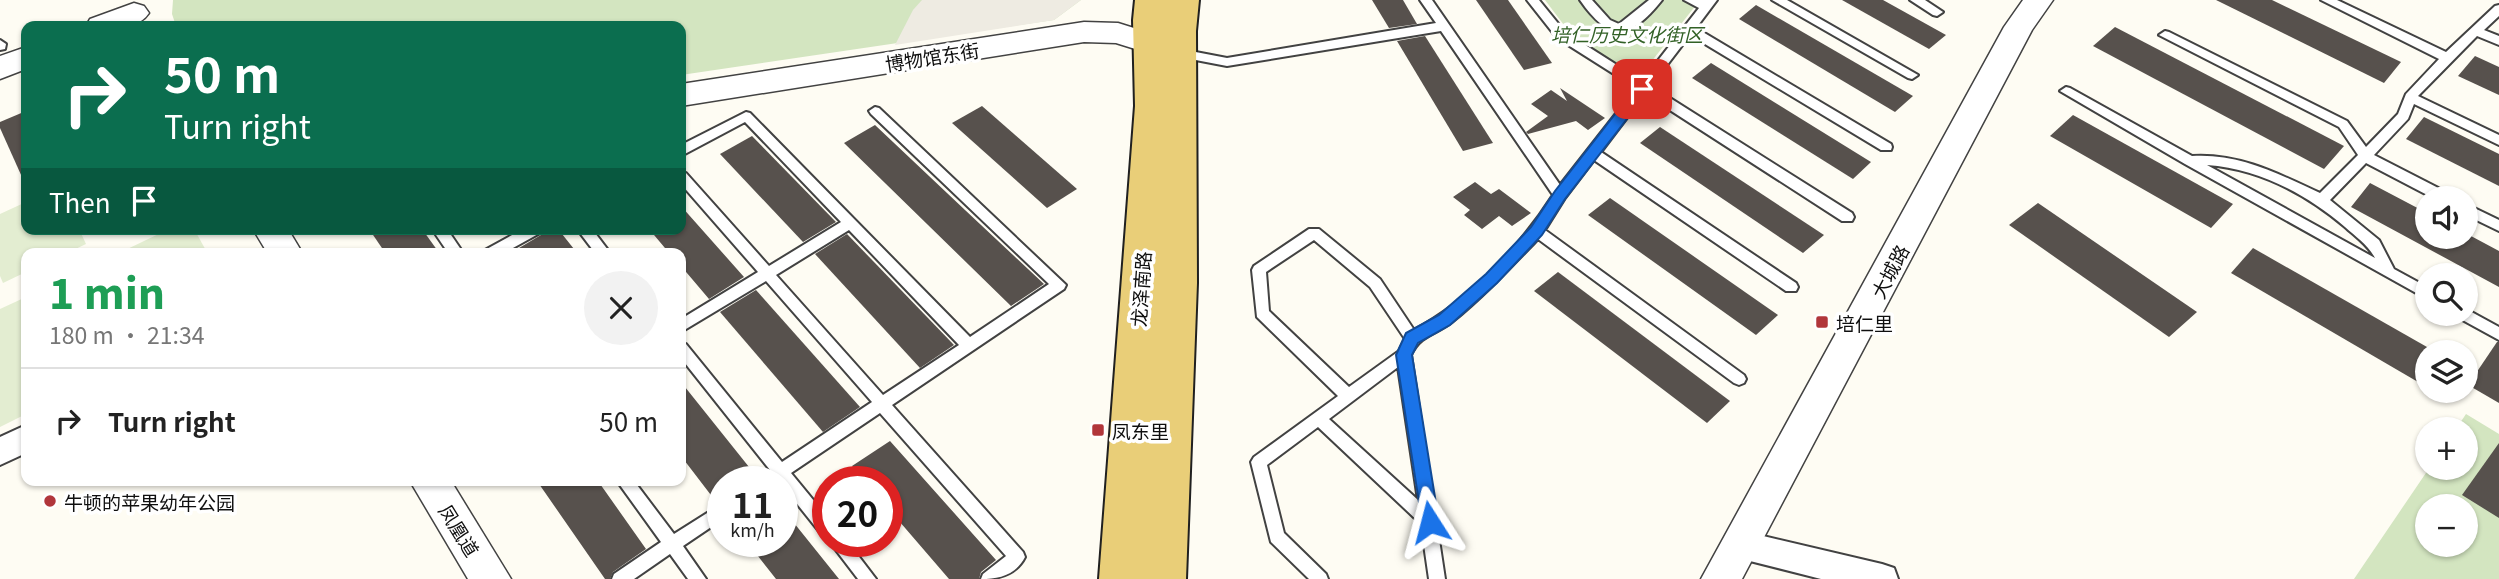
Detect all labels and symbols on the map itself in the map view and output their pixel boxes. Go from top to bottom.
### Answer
park label: 培仁历史文化街区 [1551,20,1706,47]
street label: 博物馆东街 [883,35,981,77]
pin [1612,59,1672,119]
street label: 大城路 [1864,239,1914,303]
street label: 龙泽南路 [1124,250,1156,328]
place label: 培仁里 [1836,309,1893,336]
marker: 培仁里 [1814,314,1830,330]
place label: 凤东里 [1112,417,1169,444]
marker: 凤东里 [1090,422,1106,438]
speed limit sign: 20 [812,466,903,557]
position arrow [1393,485,1467,559]
place label: 牛顿的苹果幼年公园 [64,488,235,515]
marker: 牛顿的苹果幼年公园 [42,493,58,509]
street label: 凤凰道 [433,499,487,561]

